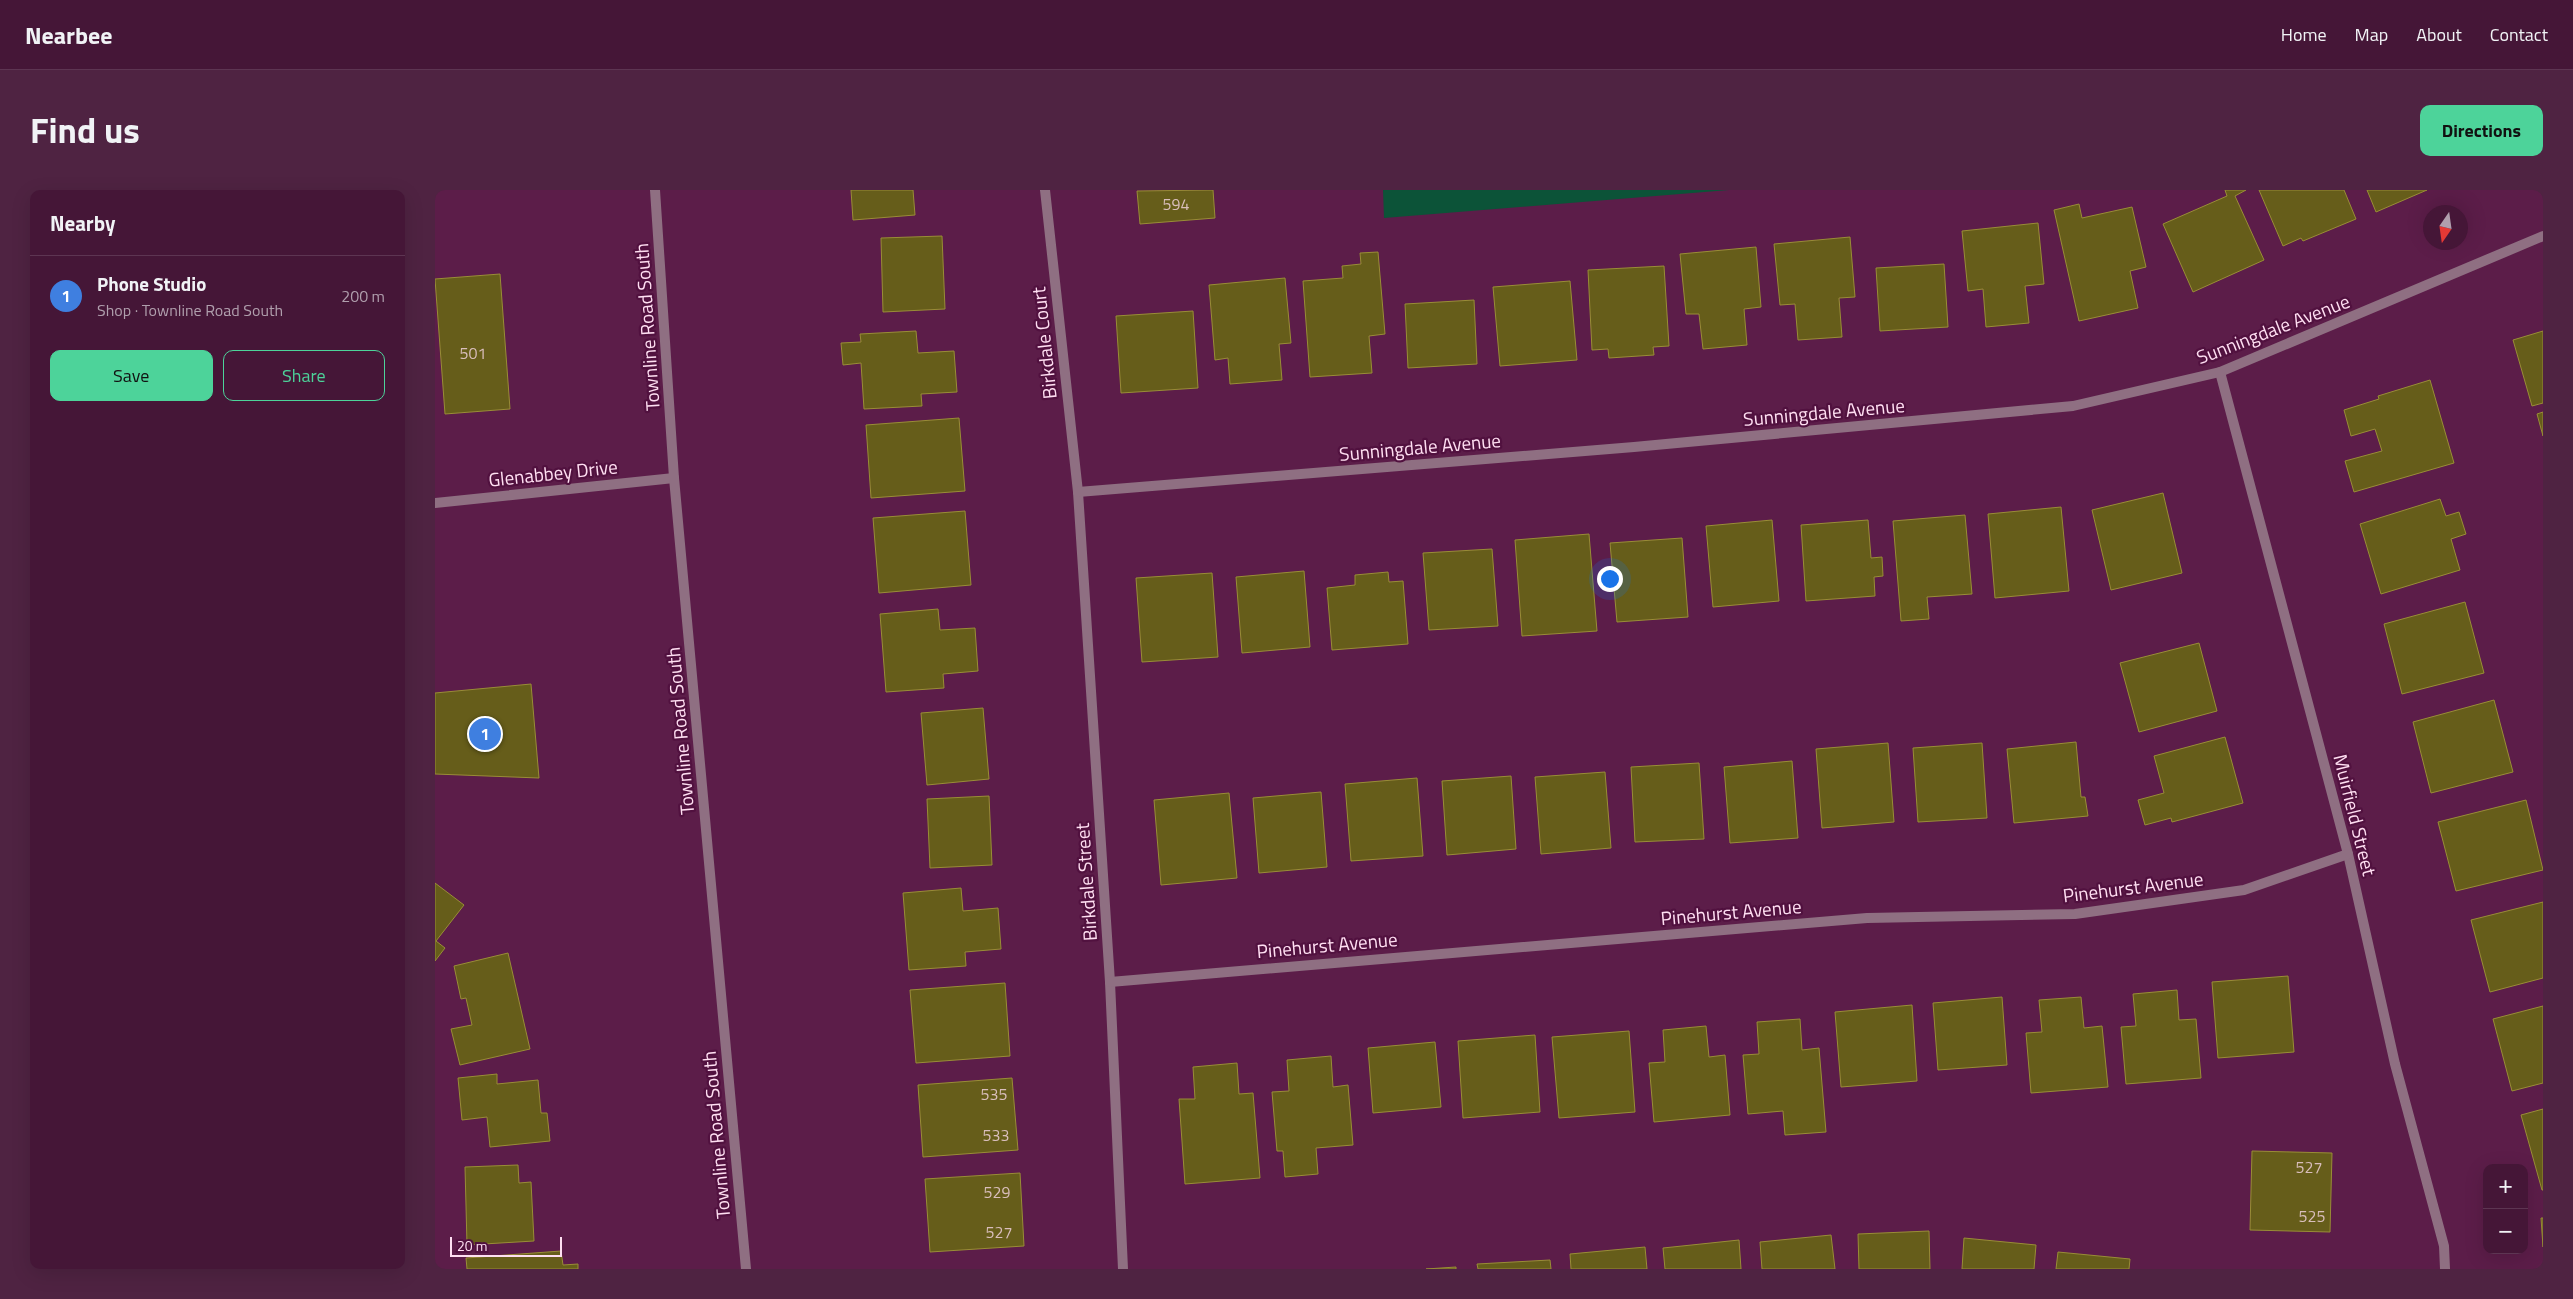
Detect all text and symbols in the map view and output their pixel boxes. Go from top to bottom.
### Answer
text: Nearbee [25,17,112,53]
text: Home [2281,21,2327,48]
text: Map [2355,21,2388,48]
text: About [2416,21,2462,48]
text: Contact [2490,21,2548,48]
text: Find us [30,103,140,157]
button: Directions [2420,105,2543,156]
house number: 594 [1163,192,1189,216]
north arrow [2423,205,2468,250]
text: Nearby [50,207,115,239]
street label: Townline Road South [626,242,667,412]
text: Phone Studio [97,269,206,298]
text: 1 [62,284,70,308]
text: 200 m [341,284,385,308]
street label: Birkdale Court [1023,285,1064,401]
street label: Sunningdale Avenue [2192,286,2354,371]
text: Shop · Townline Road South [97,298,283,322]
house number: 501 [460,341,486,365]
button: Save [50,350,213,401]
button: Share [223,350,385,401]
street label: Sunningdale Avenue [1742,390,1906,433]
street label: Sunningdale Avenue [1338,425,1502,468]
street label: Glenabbey Drive [487,451,619,494]
your location [1597,566,1623,592]
street label: Townline Road South [658,646,701,816]
pin: 1 [469,715,501,753]
street label: Muirfield Street [2326,751,2385,879]
street label: Birkdale Street [1067,822,1104,942]
street label: Pinehurst Avenue [2061,864,2205,910]
street label: Pinehurst Avenue [1659,891,1803,932]
street label: Pinehurst Avenue [1255,924,1399,965]
street label: Townline Road South [694,1050,737,1220]
house number: 535 [981,1082,1007,1106]
house number: 533 [983,1123,1009,1147]
house number: 527 [2296,1155,2322,1179]
map controls [2483,1164,2528,1254]
button: + [2483,1164,2528,1209]
house number: 529 [984,1180,1010,1204]
house number: 525 [2299,1204,2325,1228]
button: − [2483,1209,2528,1254]
house number: 527 [986,1220,1012,1244]
scale bar [450,1234,563,1257]
text: 20 m [457,1235,487,1256]

